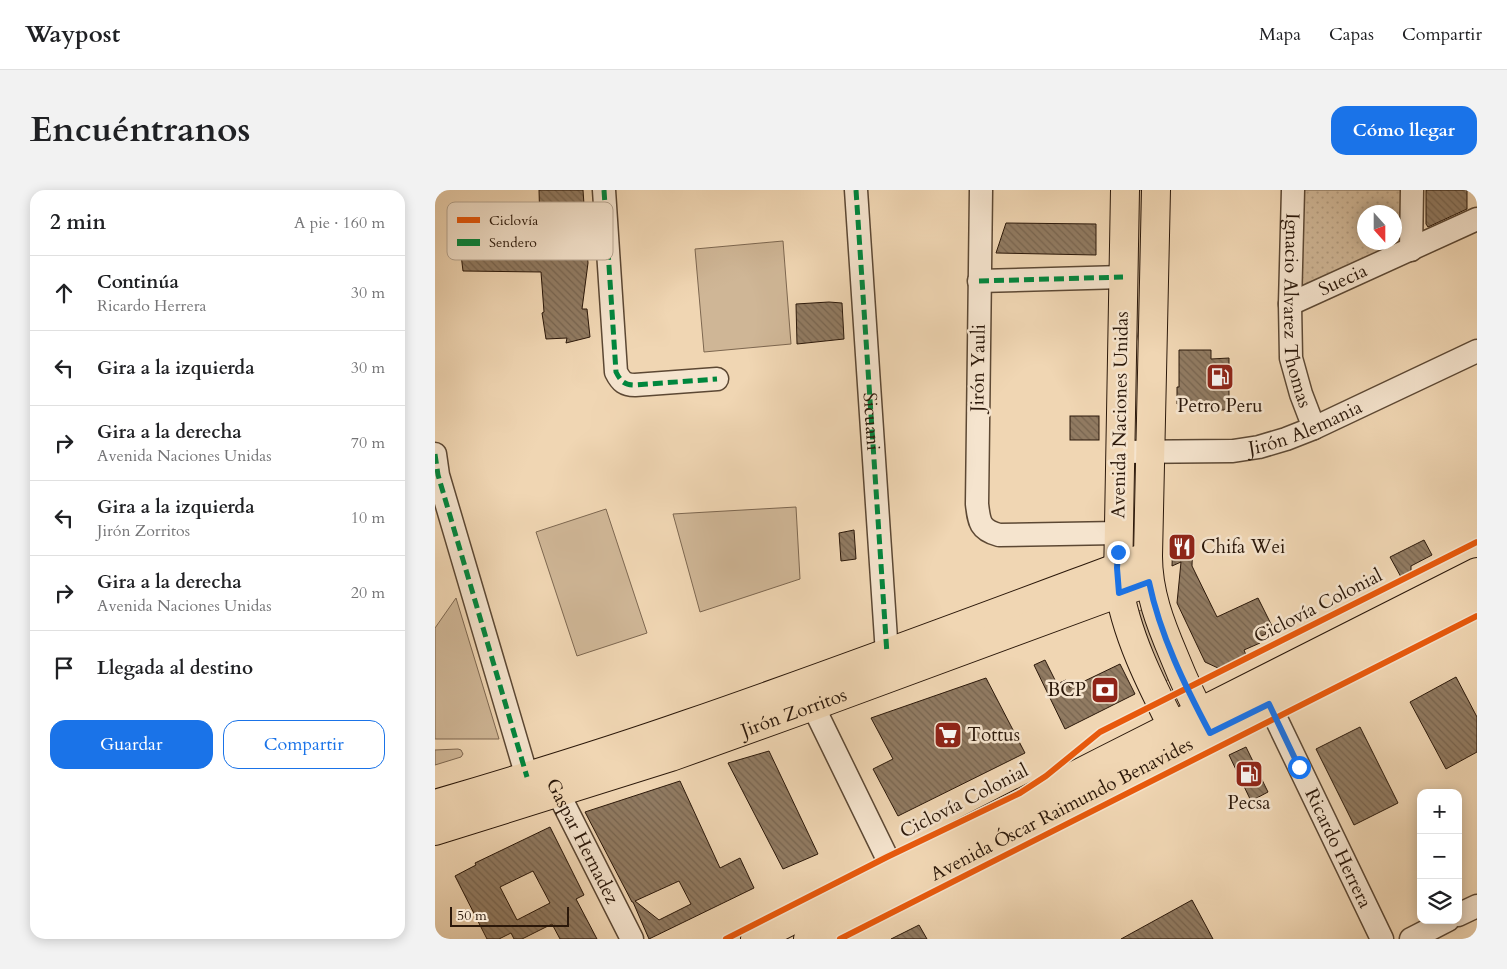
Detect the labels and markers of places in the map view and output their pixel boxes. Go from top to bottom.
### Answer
fuel station icon: Petro Peru [1205,362,1235,392]
place label: Petro Peru [1177,393,1263,419]
restaurant icon: Chifa Wei [1167,532,1197,562]
place label: Chifa Wei [1201,534,1285,560]
bank icon: BCP [1090,675,1120,705]
place label: BCP [1047,677,1086,703]
supermarket icon: Tottus [933,720,963,750]
place label: Tottus [967,722,1020,748]
fuel station icon: Pecsa [1234,759,1264,789]
place label: Pecsa [1227,790,1271,816]

